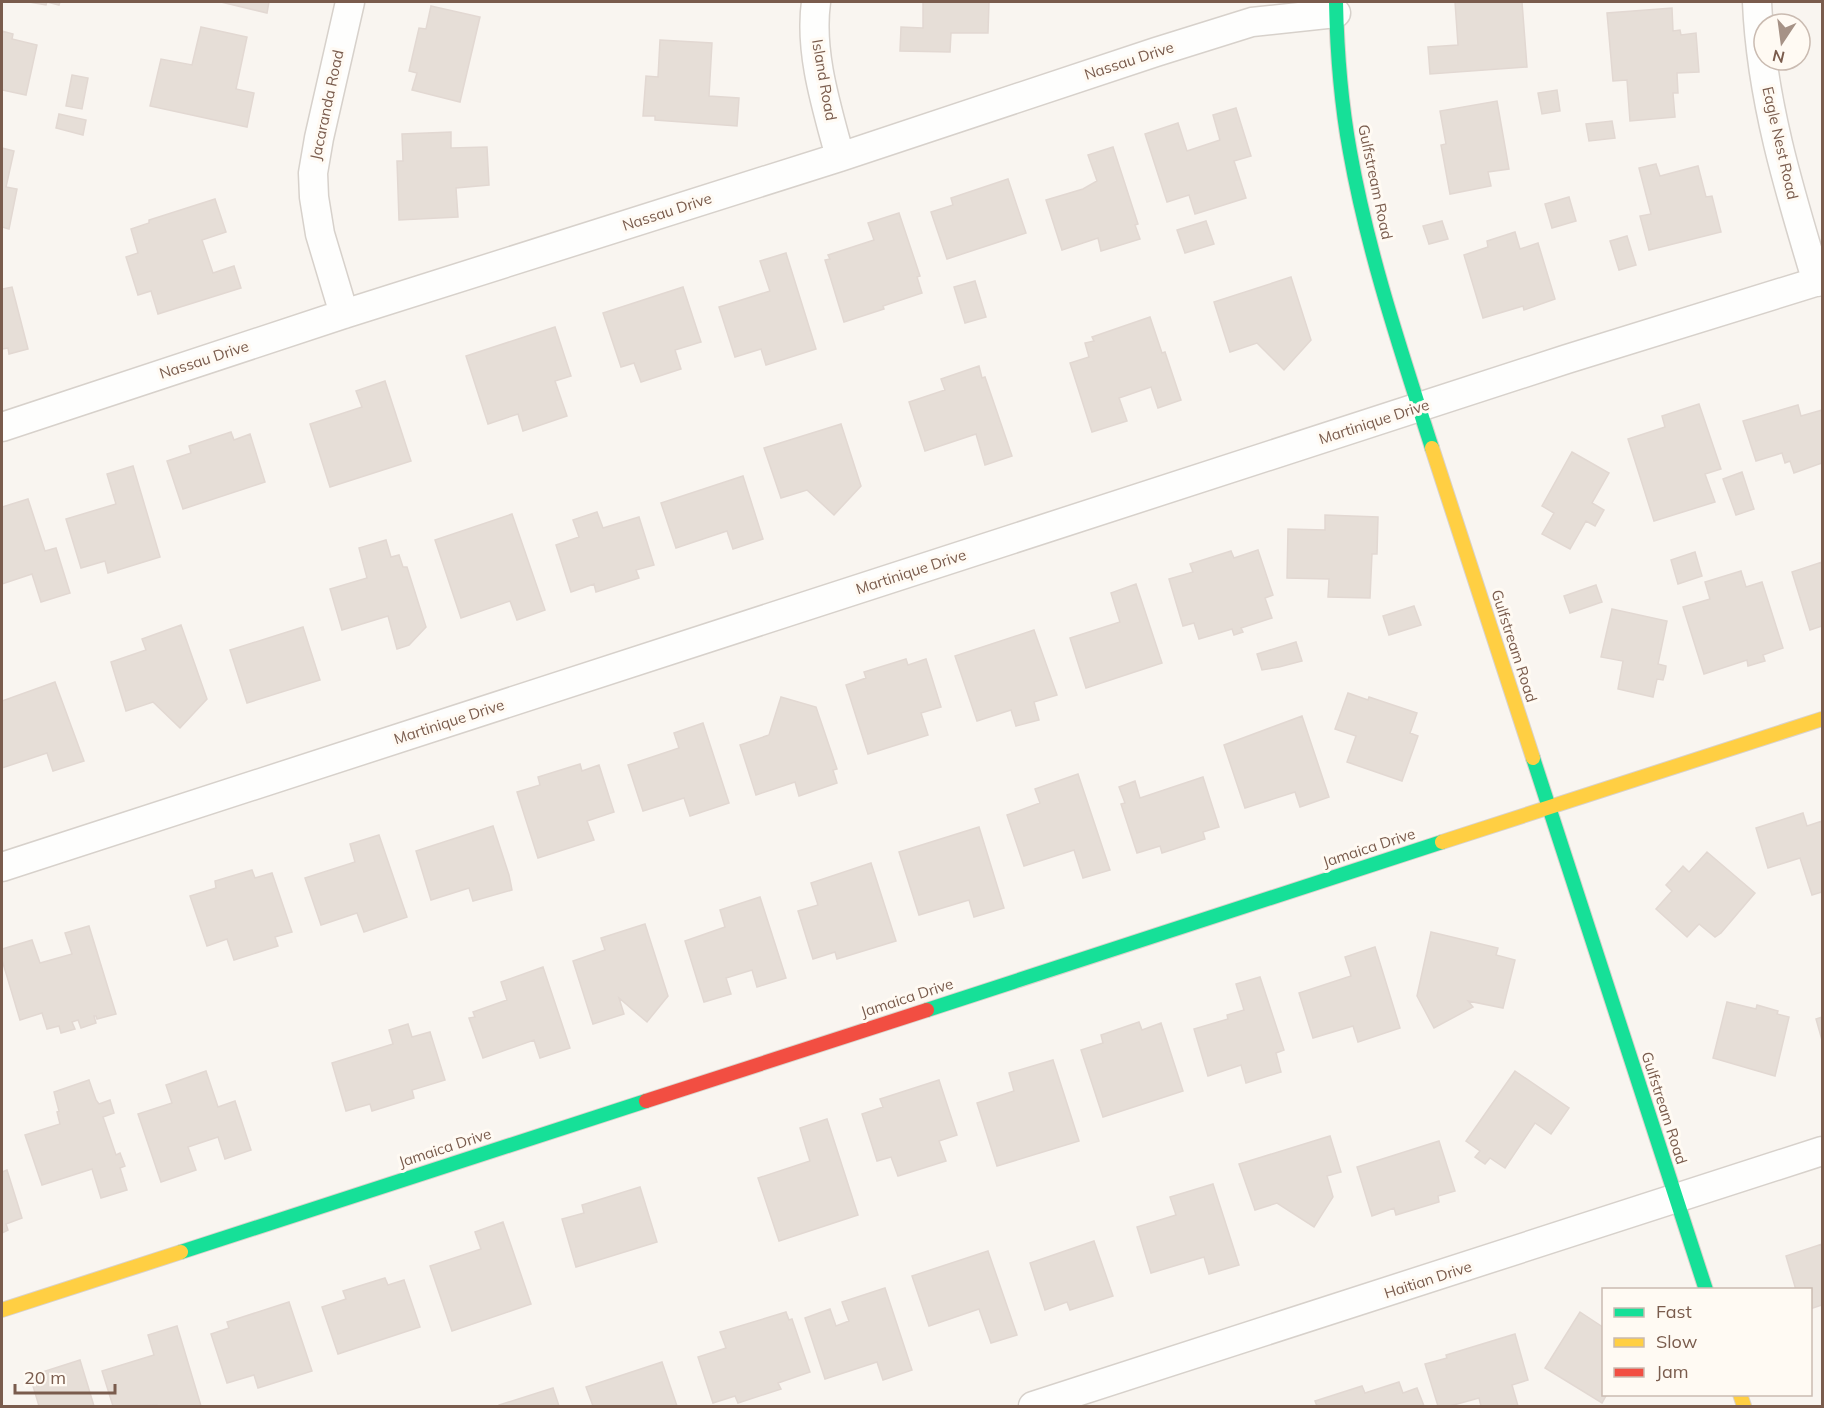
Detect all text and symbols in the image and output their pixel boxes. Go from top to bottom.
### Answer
north arrow [1752,12,1812,72]
street label: Nassau Drive [1082,37,1176,84]
street label: Island Road [808,38,841,122]
text: N [1770,46,1787,68]
street label: Jacaranda Road [306,48,347,162]
street label: Eagle Nest Road [1758,85,1803,201]
street label: Gulfstream Road [1354,123,1397,241]
street label: Nassau Drive [620,188,714,235]
street label: Nassau Drive [157,336,251,383]
street label: Martinique Drive [1316,395,1431,448]
street label: Martinique Drive [853,545,968,598]
street label: Gulfstream Road [1487,587,1542,704]
street label: Martinique Drive [391,695,506,748]
street label: Jamaica Drive [1320,824,1418,871]
street label: Jamaica Drive [858,974,956,1021]
street label: Gulfstream Road [1637,1049,1692,1166]
street label: Jamaica Drive [396,1124,494,1171]
street label: Haitian Drive [1382,1256,1474,1303]
legend [1602,1288,1812,1396]
text: Fast [1656,1300,1692,1323]
text: Slow [1656,1330,1698,1353]
scale bar [15,1357,116,1395]
text: Jam [1656,1360,1689,1383]
text: 20 m [24,1366,66,1389]

